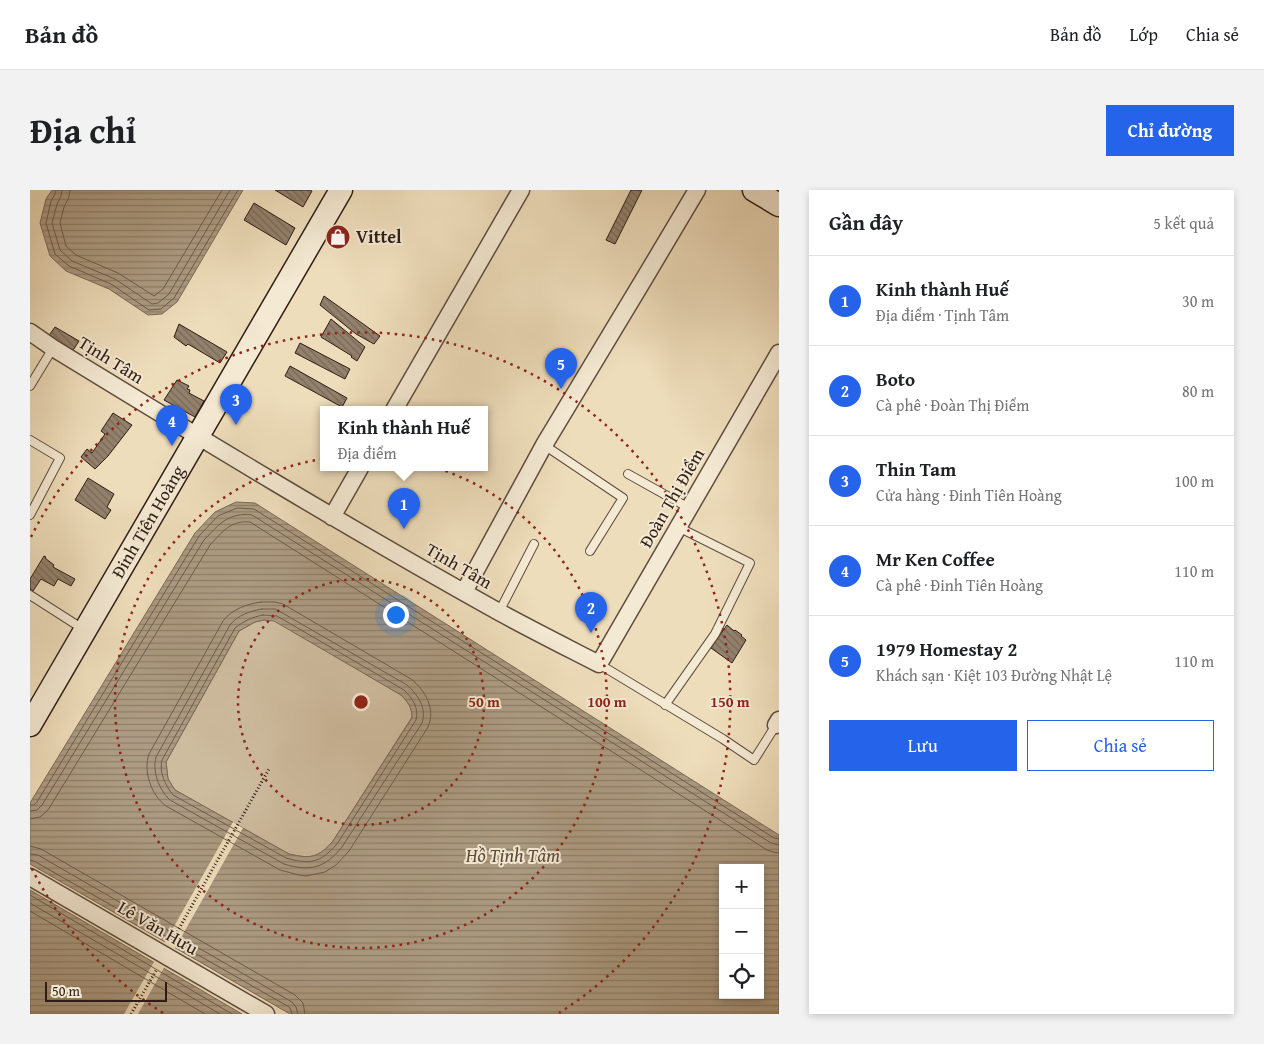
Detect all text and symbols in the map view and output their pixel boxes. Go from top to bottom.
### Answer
text: Bản đồ [25,17,98,52]
text: Bản đồ [1050,21,1102,48]
text: Lớp [1130,21,1158,48]
text: Chia sẻ [1186,21,1239,48]
text: Địa chỉ [30,105,136,156]
button: Chỉ đường [1106,105,1234,156]
text: Gần đây [829,207,903,238]
text: 5 kết quả [1153,211,1214,235]
place label: Vittel [356,223,402,250]
shop icon: Vittel [325,224,351,250]
text: Kinh thành Huế [876,275,1009,303]
text: 1 [841,289,849,313]
text: 30 m [1182,289,1214,313]
text: Địa điểm · Tịnh Tâm [876,303,1009,327]
street label: Tịnh Tâm [73,329,149,390]
pin: 5 [545,348,577,389]
text: Boto [876,365,915,393]
text: 2 [841,379,849,403]
text: 80 m [1182,379,1214,403]
pin: 3 [220,384,252,425]
text: Cà phê · Đoàn Thị Điểm [876,393,1029,417]
pin: 4 [156,405,188,446]
popup [320,406,488,471]
text: Kinh thành Huế [338,413,470,441]
text: Địa điểm [338,441,397,465]
street label: Đoàn Thị Điểm [632,443,711,553]
text: Thin Tam [876,455,956,483]
street label: Đinh Tiên Hoàng [104,460,191,583]
text: 3 [841,469,849,493]
text: 100 m [1174,469,1214,493]
text: Cửa hàng · Đinh Tiên Hoàng [876,483,1062,507]
pin: 1 [388,488,420,529]
street label: Tịnh Tâm [421,536,498,596]
text: Mr Ken Coffee [876,545,995,573]
text: 4 [841,559,849,583]
text: 110 m [1174,559,1214,583]
text: Cà phê · Đinh Tiên Hoàng [876,573,1043,597]
pin: 2 [575,592,607,633]
your location [383,602,409,628]
text: 1979 Homestay 2 [876,635,1017,663]
text: 5 [841,649,849,673]
text: 110 m [1174,649,1214,673]
text: Khách sạn · Kiệt 103 Đường Nhật Lệ [876,663,1112,687]
text: 50 m [468,691,500,712]
text: 100 m [587,691,627,712]
text: 150 m [710,691,750,712]
centre of rings [352,693,370,711]
button: Lưu [829,720,1017,771]
button: Chia sẻ [1027,720,1214,771]
water label: Hồ Tịnh Tâm [465,841,560,869]
map controls [719,864,764,999]
button: + [719,864,764,909]
street label: Lê Văn Hưu [113,894,204,962]
button: − [719,909,764,954]
button: locate [719,954,764,999]
scale bar [45,979,168,1002]
text: 50 m [52,981,80,1001]

